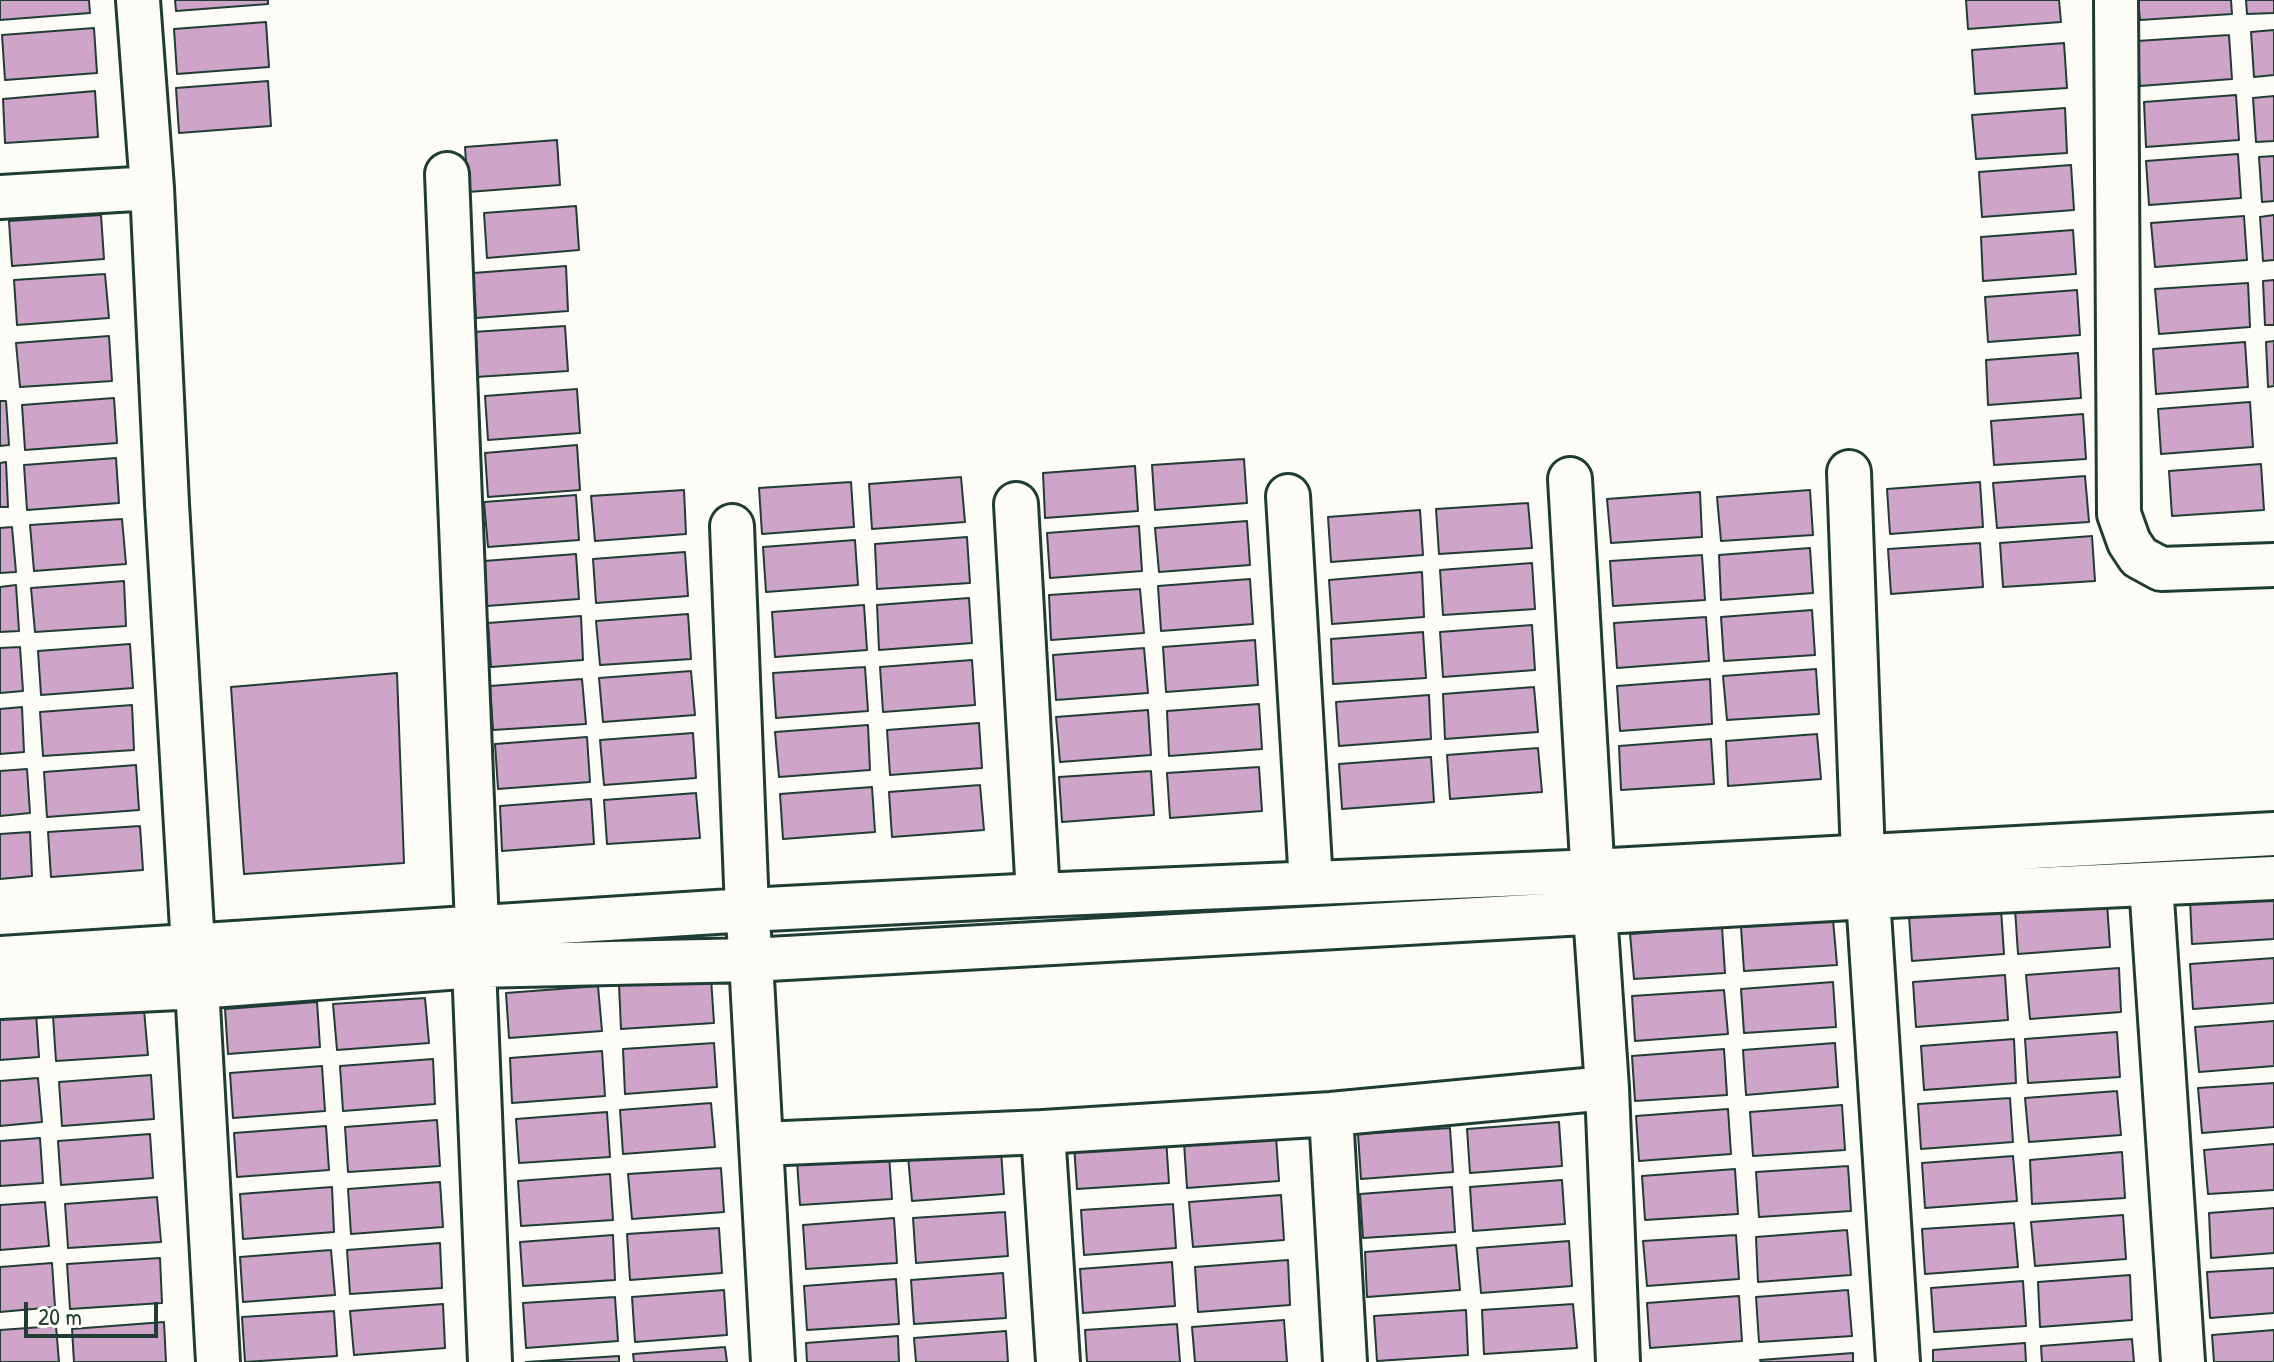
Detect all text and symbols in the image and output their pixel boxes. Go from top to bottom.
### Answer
scale bar [28,1286,162,1336]
text: 20 m [38,1300,82,1332]

